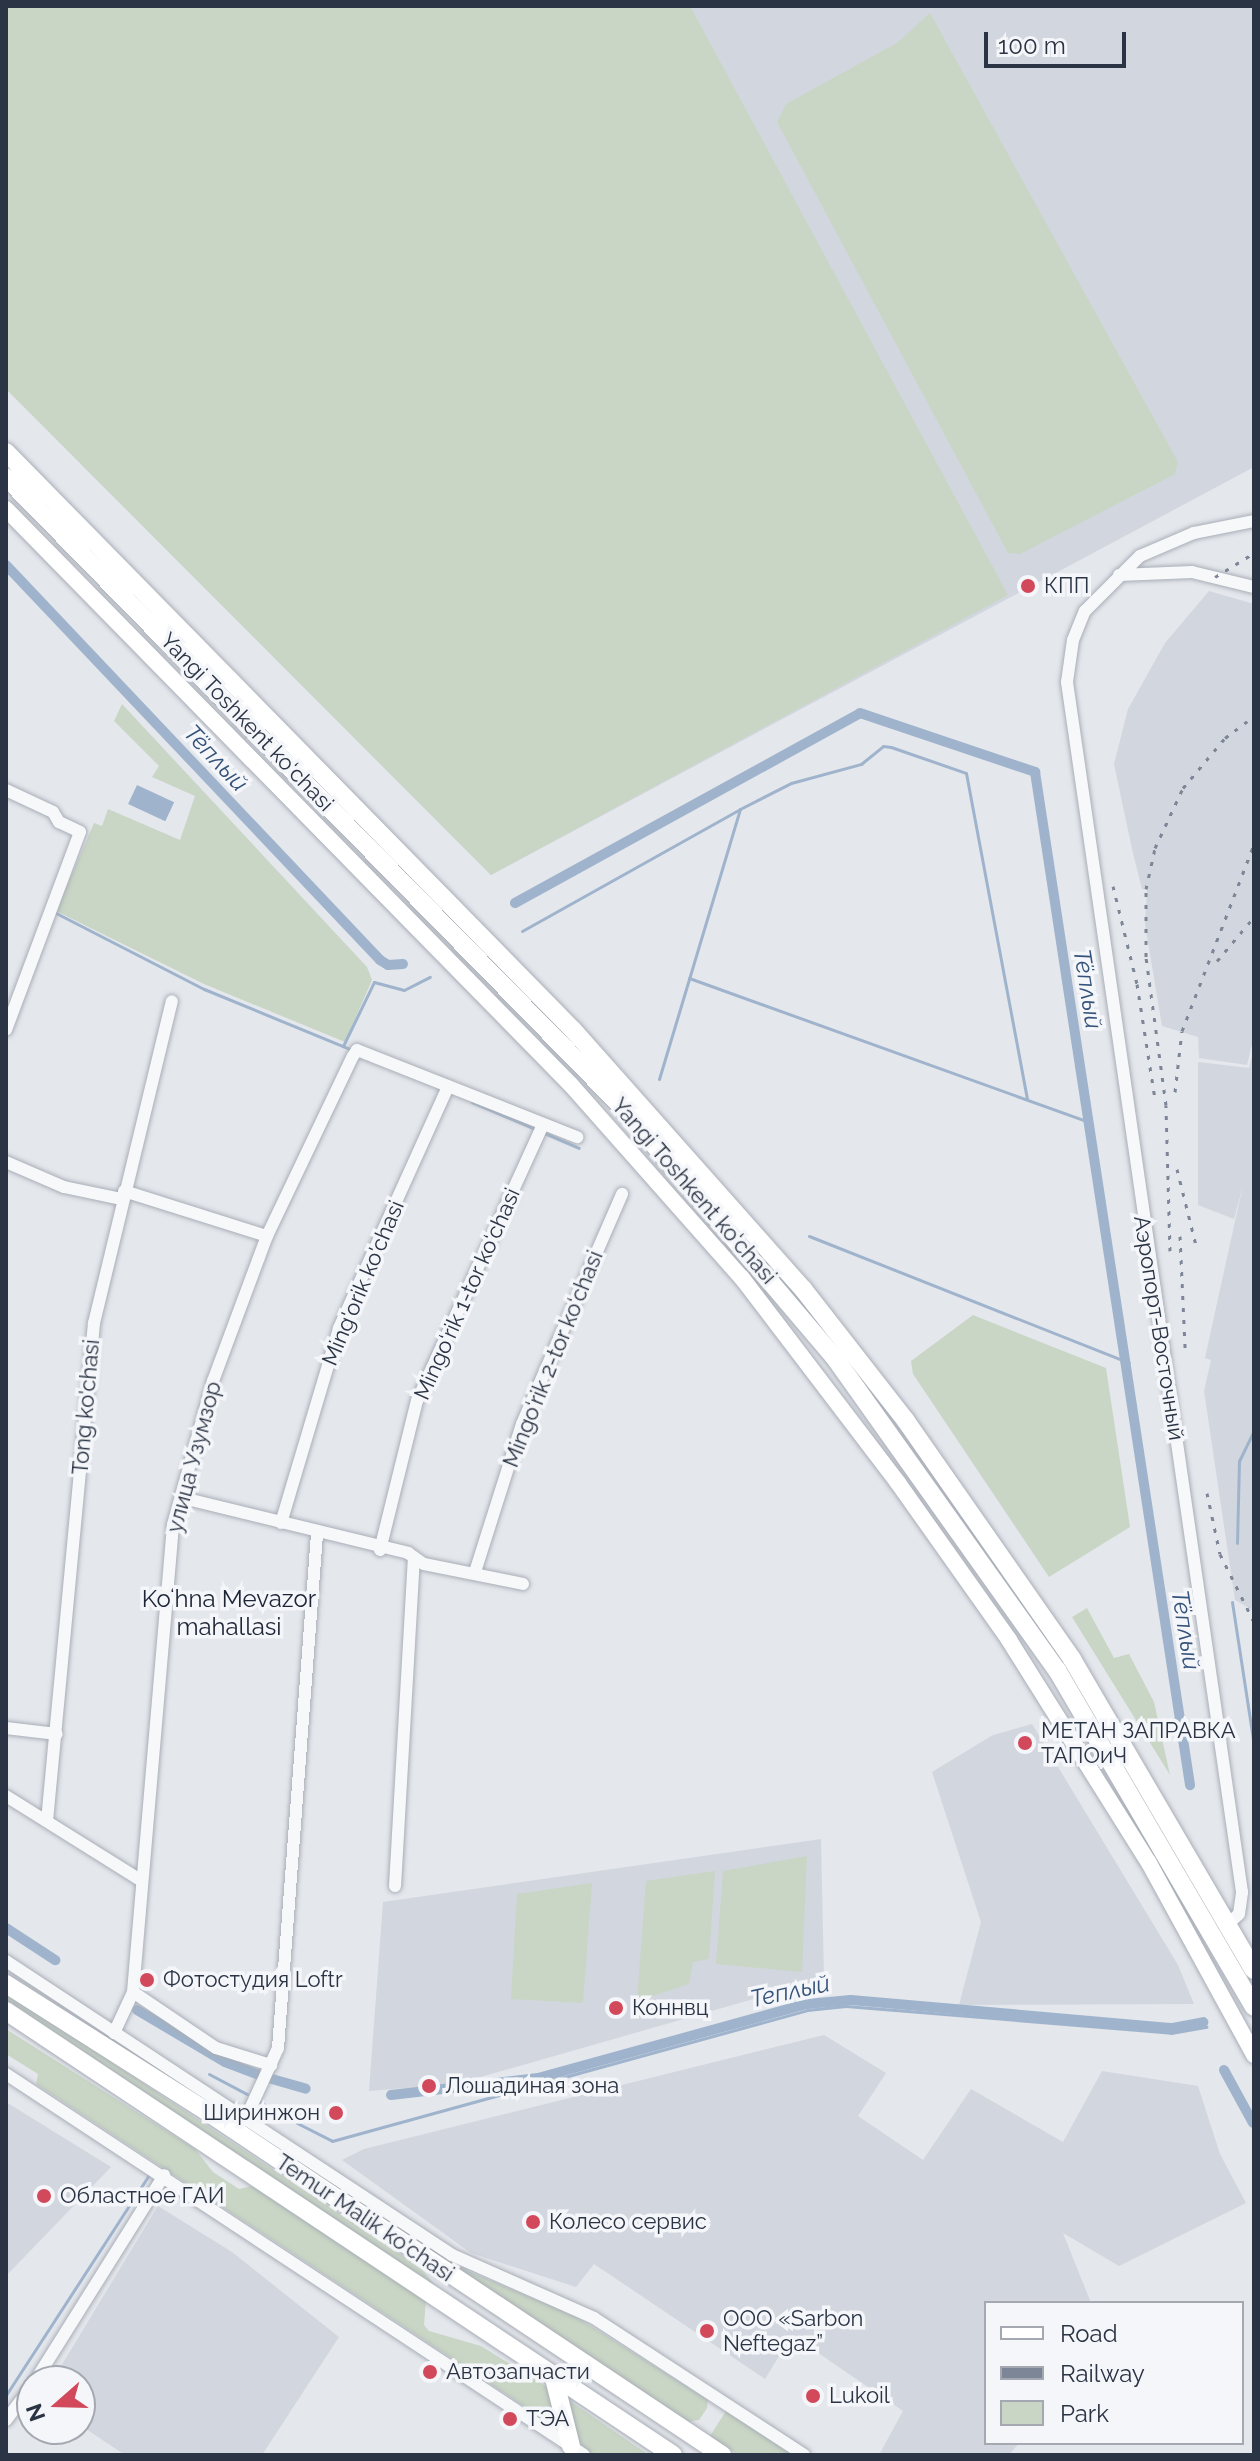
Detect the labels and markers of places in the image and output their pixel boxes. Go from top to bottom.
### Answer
place label: КПП [1044,573,1089,599]
marker: КПП [1019,577,1037,595]
place label: МЕТАН ЗАПРАВКА ТАПОиЧ [1041,1717,1236,1768]
marker: МЕТАН ЗАПРАВКА ТАПОиЧ [1016,1734,1034,1752]
place label: Фотостудия Loftr [163,1967,343,1993]
marker: Фотостудия Loftr [138,1971,156,1989]
place label: Коннвц [632,1995,709,2021]
marker: Коннвц [607,1999,625,2017]
place label: Лошадиная зона [445,2073,619,2099]
marker: Лошадиная зона [420,2077,438,2095]
place label: Ширинжон [203,2100,320,2126]
marker: Ширинжон [327,2104,345,2122]
place label: Областное ГАИ [60,2183,224,2209]
marker: Областное ГАИ [35,2187,53,2205]
place label: Колесо сервис [549,2209,707,2235]
marker: Колесо сервис [524,2213,542,2231]
place label: ООО «Sarbon Neftegaz” [723,2305,863,2356]
marker: ООО «Sarbon Neftegaz” [698,2322,716,2340]
place label: Автозапчасти [446,2359,590,2385]
marker: Автозапчасти [421,2363,439,2381]
place label: Lukoil [829,2383,890,2409]
marker: Lukoil [804,2387,822,2405]
place label: ТЭА [526,2406,569,2432]
marker: ТЭА [501,2410,519,2428]

